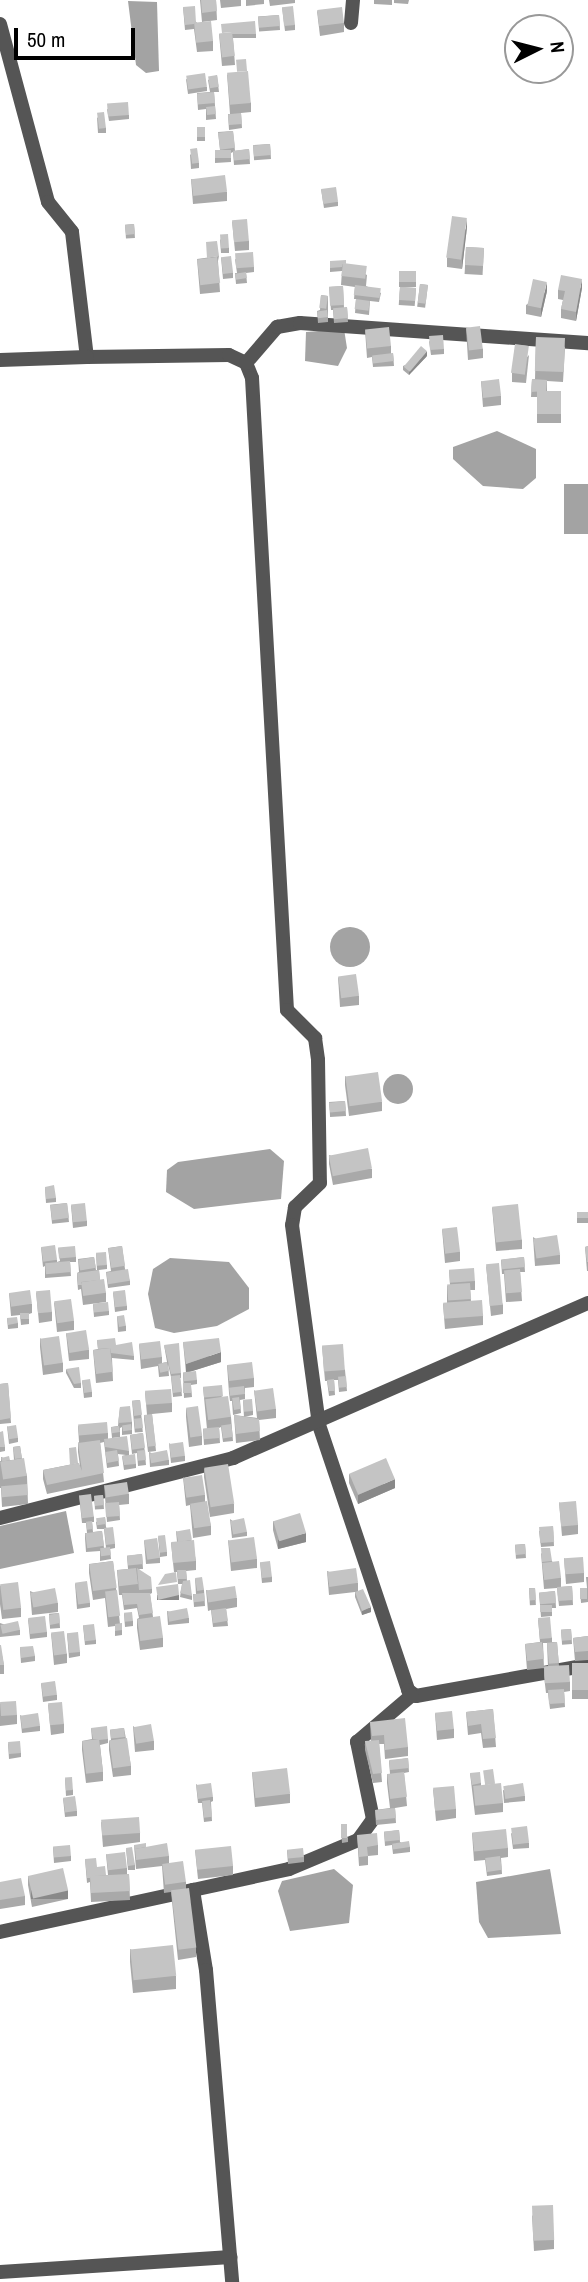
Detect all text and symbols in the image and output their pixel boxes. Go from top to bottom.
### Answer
scale bar [18,14,138,58]
north arrow [504,14,574,84]
text: 50 m [27,25,65,54]
text: N [544,40,571,54]

